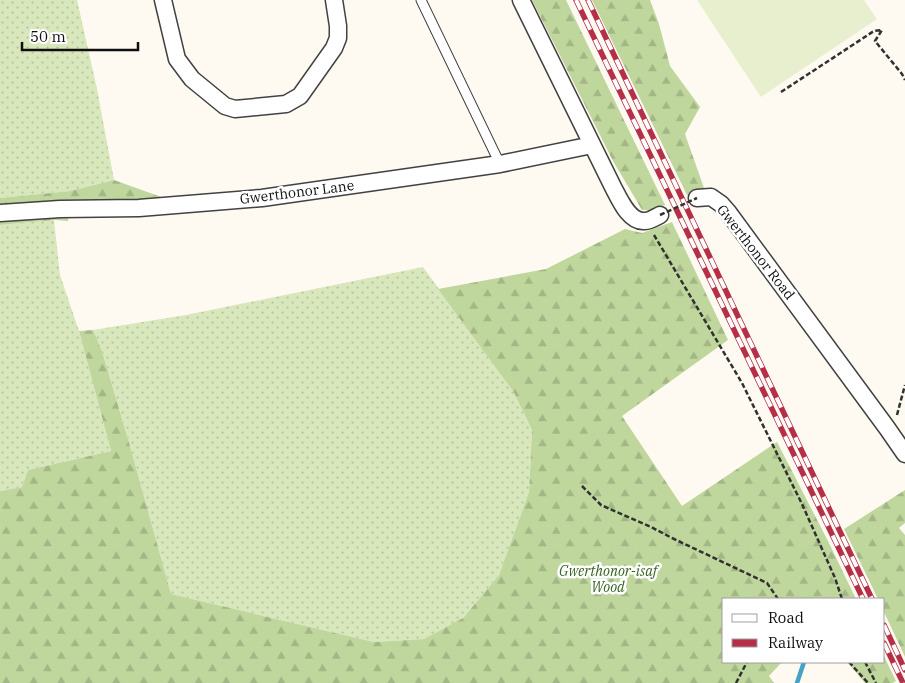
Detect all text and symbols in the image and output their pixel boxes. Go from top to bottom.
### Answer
scale bar [22,20,139,52]
text: 50 m [30,27,66,46]
street label: Gwerthonor Lane [239,176,355,208]
street label: Gwerthonor Road [713,201,799,304]
park label: Gwerthonor-isaf Wood [559,562,660,596]
legend [722,598,885,663]
text: Road [768,608,804,627]
text: Railway [768,633,823,652]

